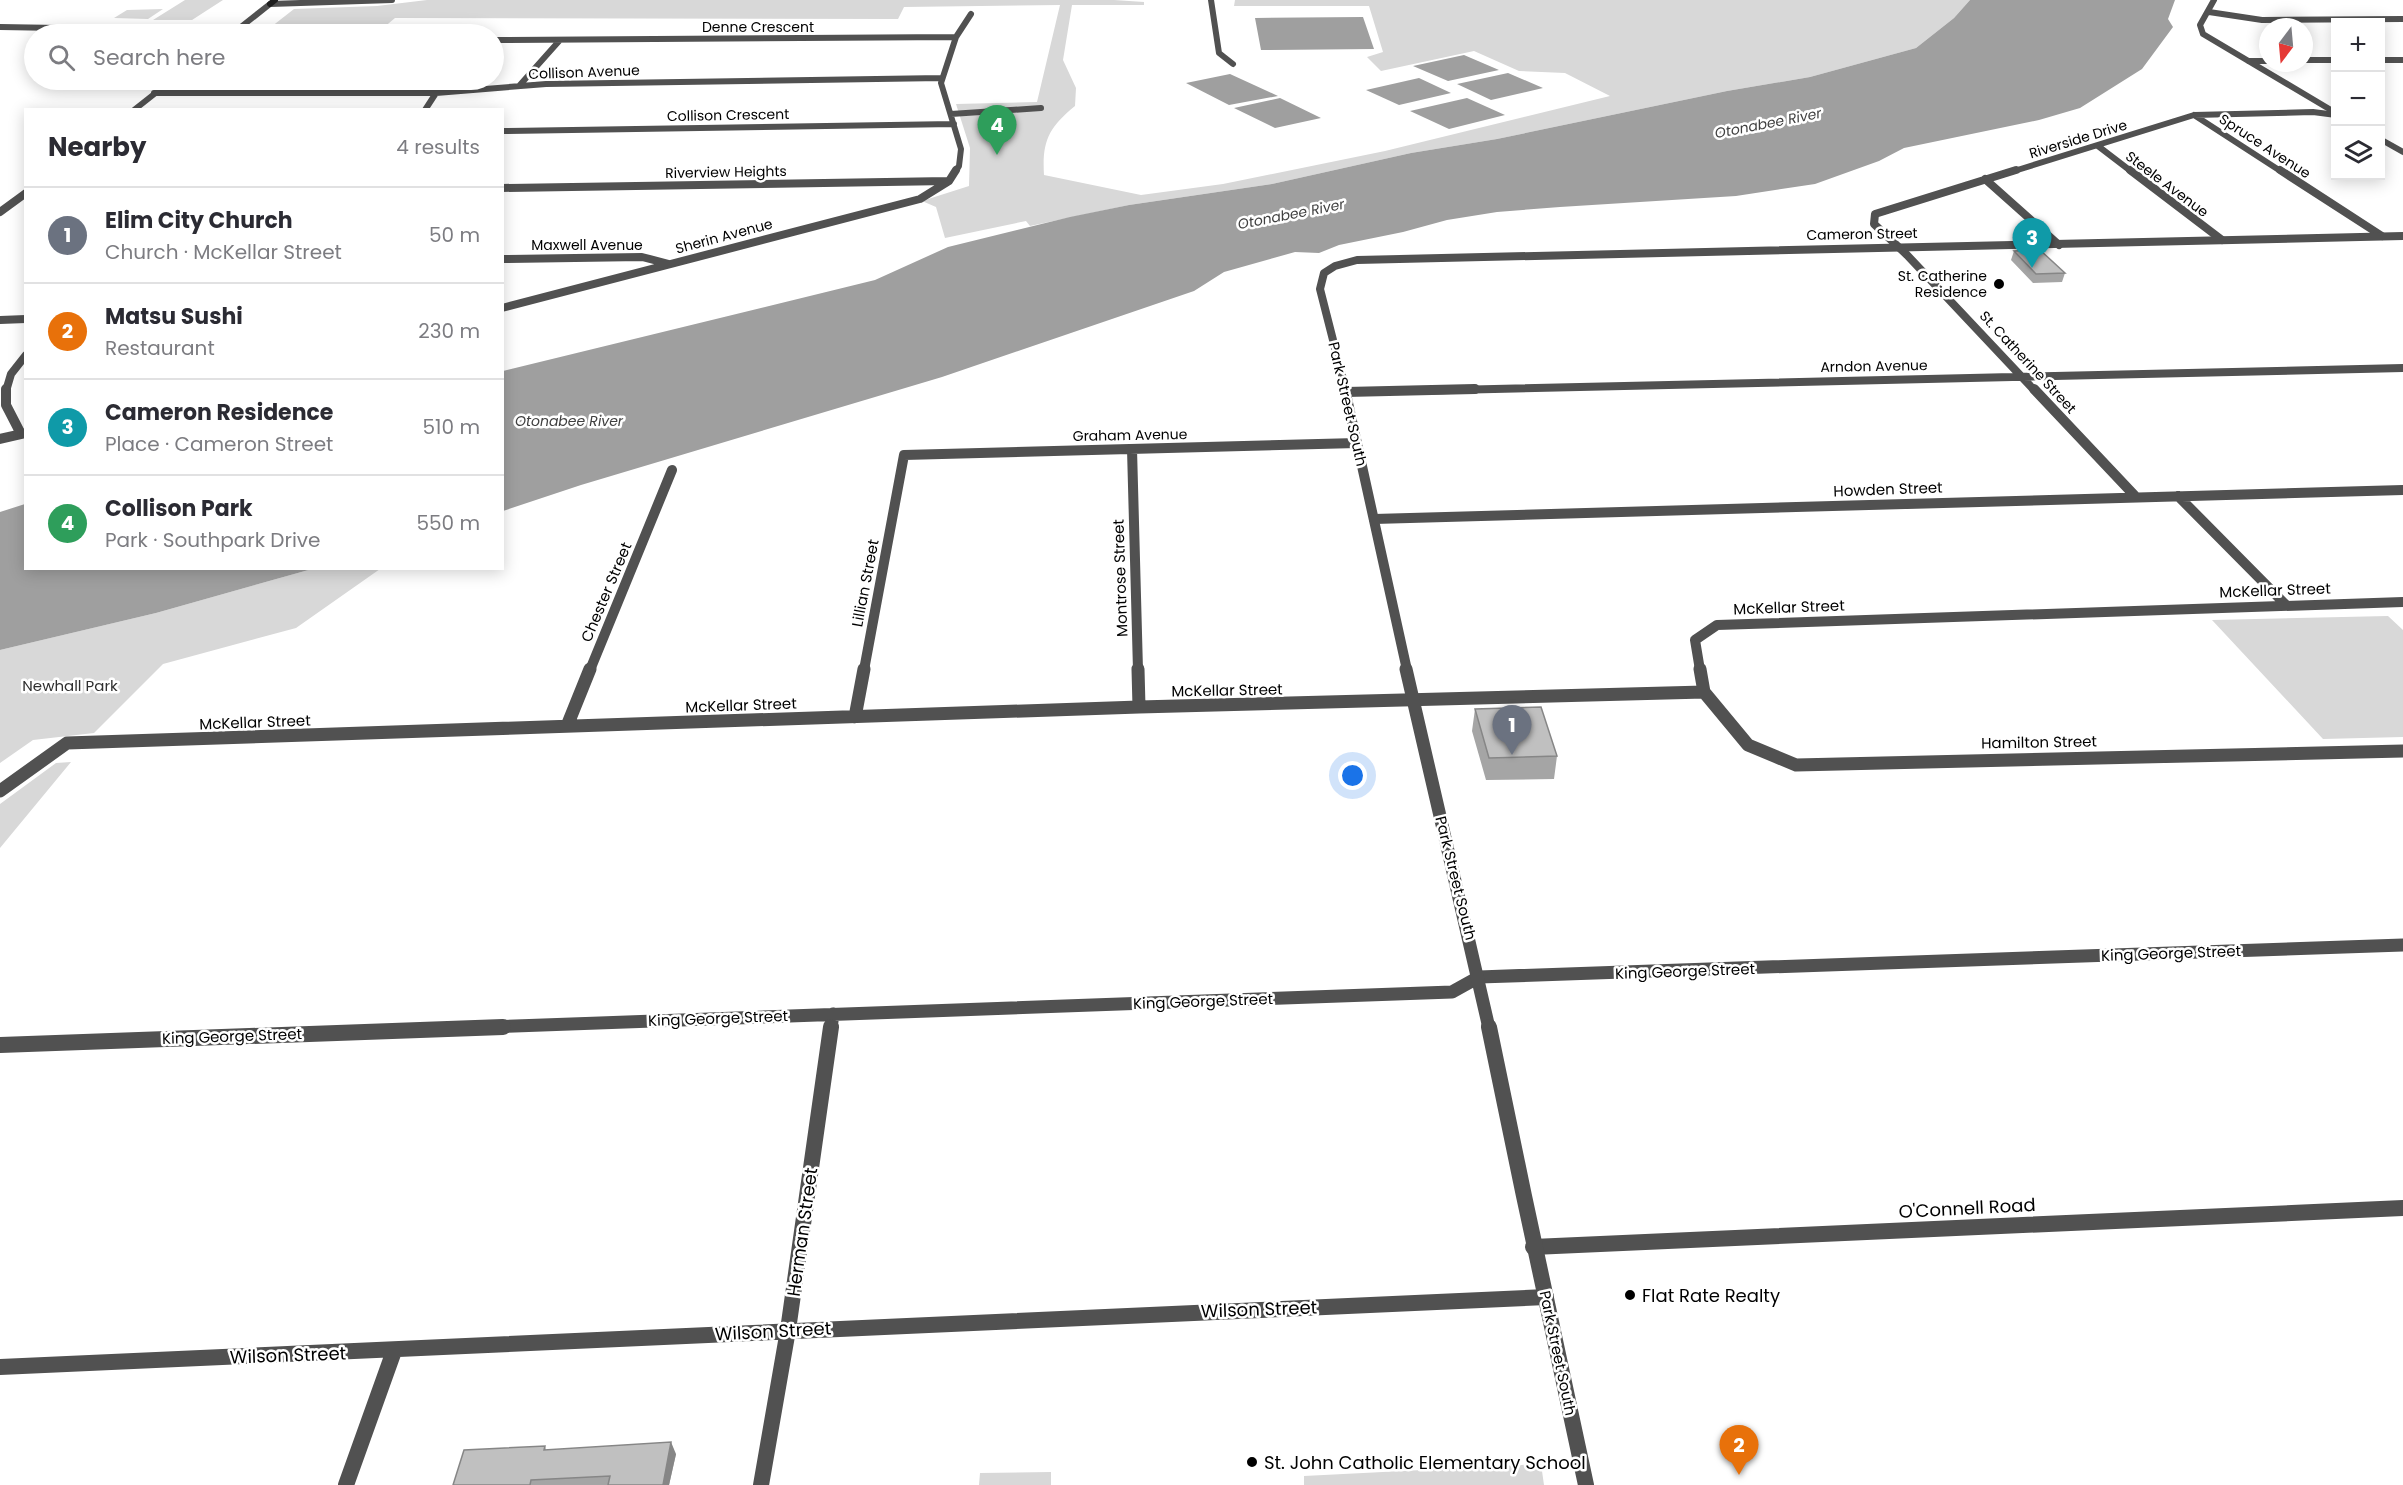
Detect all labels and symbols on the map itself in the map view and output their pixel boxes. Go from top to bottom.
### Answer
street label: Denne Crescent [702,17,814,37]
north arrow [2259,18,2313,72]
street label: Collison Avenue [528,60,640,84]
water label: Otonabee River [1713,103,1824,143]
street label: Collison Crescent [667,104,789,126]
pin: 4 [978,106,1016,155]
street label: Spruce Avenue [2215,109,2315,183]
street label: Riverside Drive [2027,115,2130,163]
street label: Steele Avenue [2121,146,2213,222]
street label: Riverview Heights [665,161,787,183]
water label: Otonabee River [1236,194,1347,234]
street label: Sherin Avenue [673,213,775,259]
pin: 3 [2012,218,2052,268]
street label: Cameron Street [1806,223,1918,245]
street label: Maxwell Avenue [531,235,643,255]
place label: St. Catherine Residence [1898,266,1987,302]
marker: St. Catherine Residence [1992,277,2006,291]
street label: St. Catherine Street [1975,306,2081,418]
street label: Park Street South [1323,340,1373,468]
street label: Arndon Avenue [1820,355,1928,377]
water label: Otonabee River [515,411,624,431]
street label: Graham Avenue [1072,424,1188,446]
street label: Howden Street [1833,477,1943,501]
street label: Montrose Street [1107,519,1133,637]
street label: Lillian Street [846,537,884,629]
street label: Chester Street [576,539,636,645]
street label: McKellar Street [2219,578,2331,602]
street label: McKellar Street [1733,595,1845,619]
park label: Newhall Park [22,675,118,696]
street label: McKellar Street [1171,679,1283,701]
street label: McKellar Street [685,693,797,717]
pin: 1 [1492,706,1532,755]
street label: McKellar Street [199,710,311,734]
street label: Hamilton Street [1981,730,2097,754]
your location [1338,761,1367,790]
street label: Park Street South [1430,814,1482,942]
street label: King George Street [2101,940,2241,966]
street label: King George Street [1615,958,1755,984]
street label: King George Street [1133,988,1273,1014]
street label: King George Street [648,1005,788,1031]
street label: King George Street [162,1023,302,1049]
street label: Herman Street [781,1166,823,1298]
street label: O'Connell Road [1898,1192,2036,1224]
place label: Flat Rate Realty [1642,1283,1780,1308]
marker: Flat Rate Realty [1623,1288,1637,1302]
street label: Park Street South [1535,1289,1581,1417]
street label: Wilson Street [1200,1294,1318,1324]
street label: Wilson Street [714,1315,832,1347]
street label: Wilson Street [229,1340,347,1370]
pin: 2 [1720,1426,1758,1475]
place label: St. John Catholic Elementary School [1264,1450,1586,1475]
marker: St. John Catholic Elementary School [1245,1455,1259,1469]

